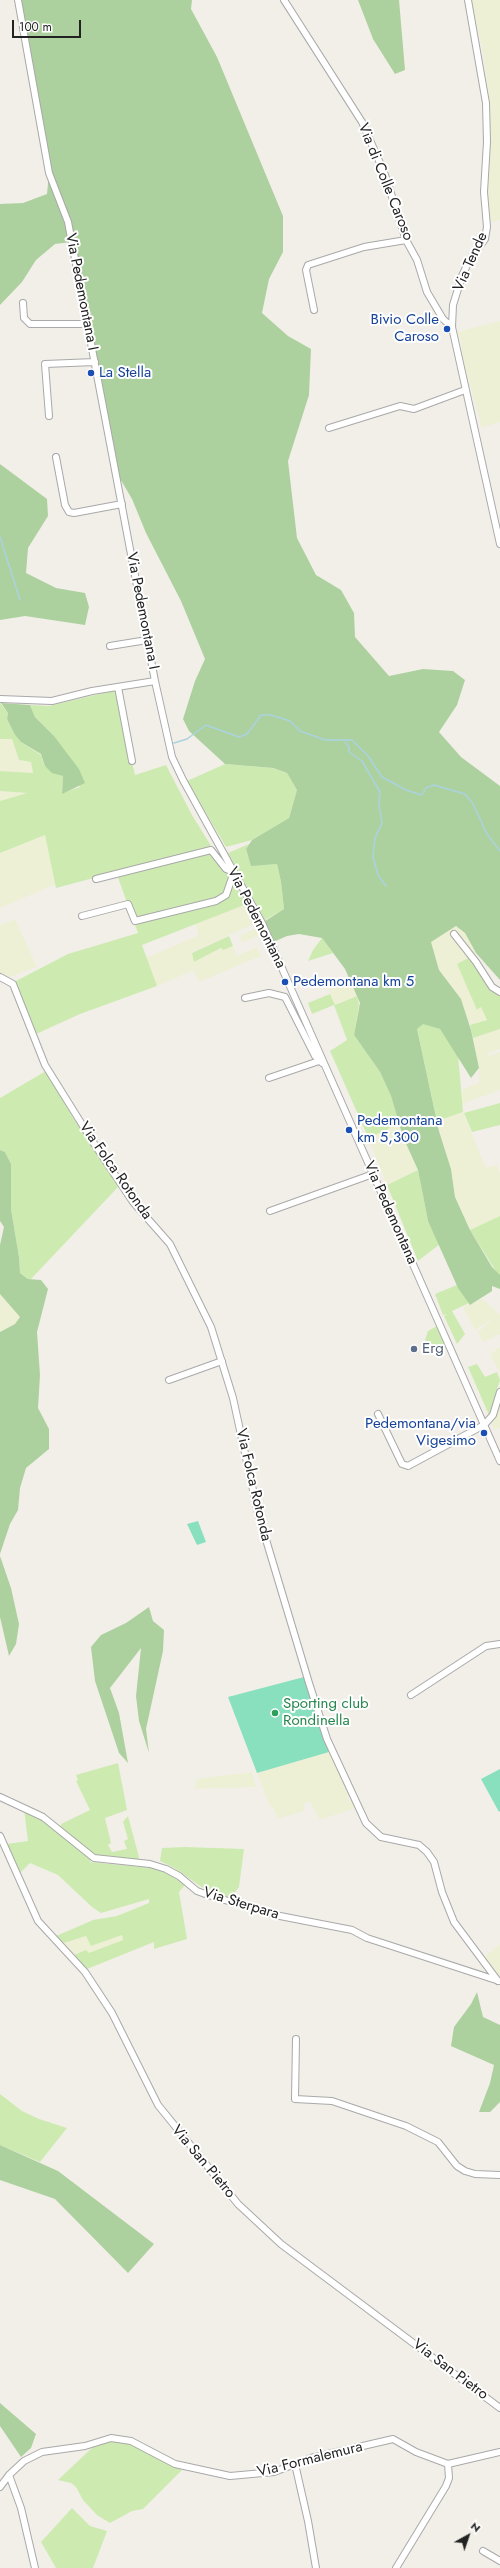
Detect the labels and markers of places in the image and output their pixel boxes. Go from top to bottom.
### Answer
place label: Bivio Colle Caroso [370,311,439,346]
marker: Bivio Colle Caroso [442,324,452,334]
place label: La Stella [99,364,151,382]
marker: La Stella [86,368,96,378]
place label: Pedemontana km 5 [293,973,414,991]
marker: Pedemontana km 5 [280,977,290,987]
place label: Pedemontana km 5,300 [357,1112,442,1147]
marker: Pedemontana km 5,300 [344,1125,354,1135]
place label: Erg [422,1340,444,1358]
marker: Erg [409,1344,419,1354]
place label: Pedemontana/via Vigesimo [365,1415,476,1450]
marker: Pedemontana/via Vigesimo [479,1428,489,1438]
place label: Sporting club Rondinella [283,1695,369,1730]
marker: Sporting club Rondinella [270,1708,280,1718]

